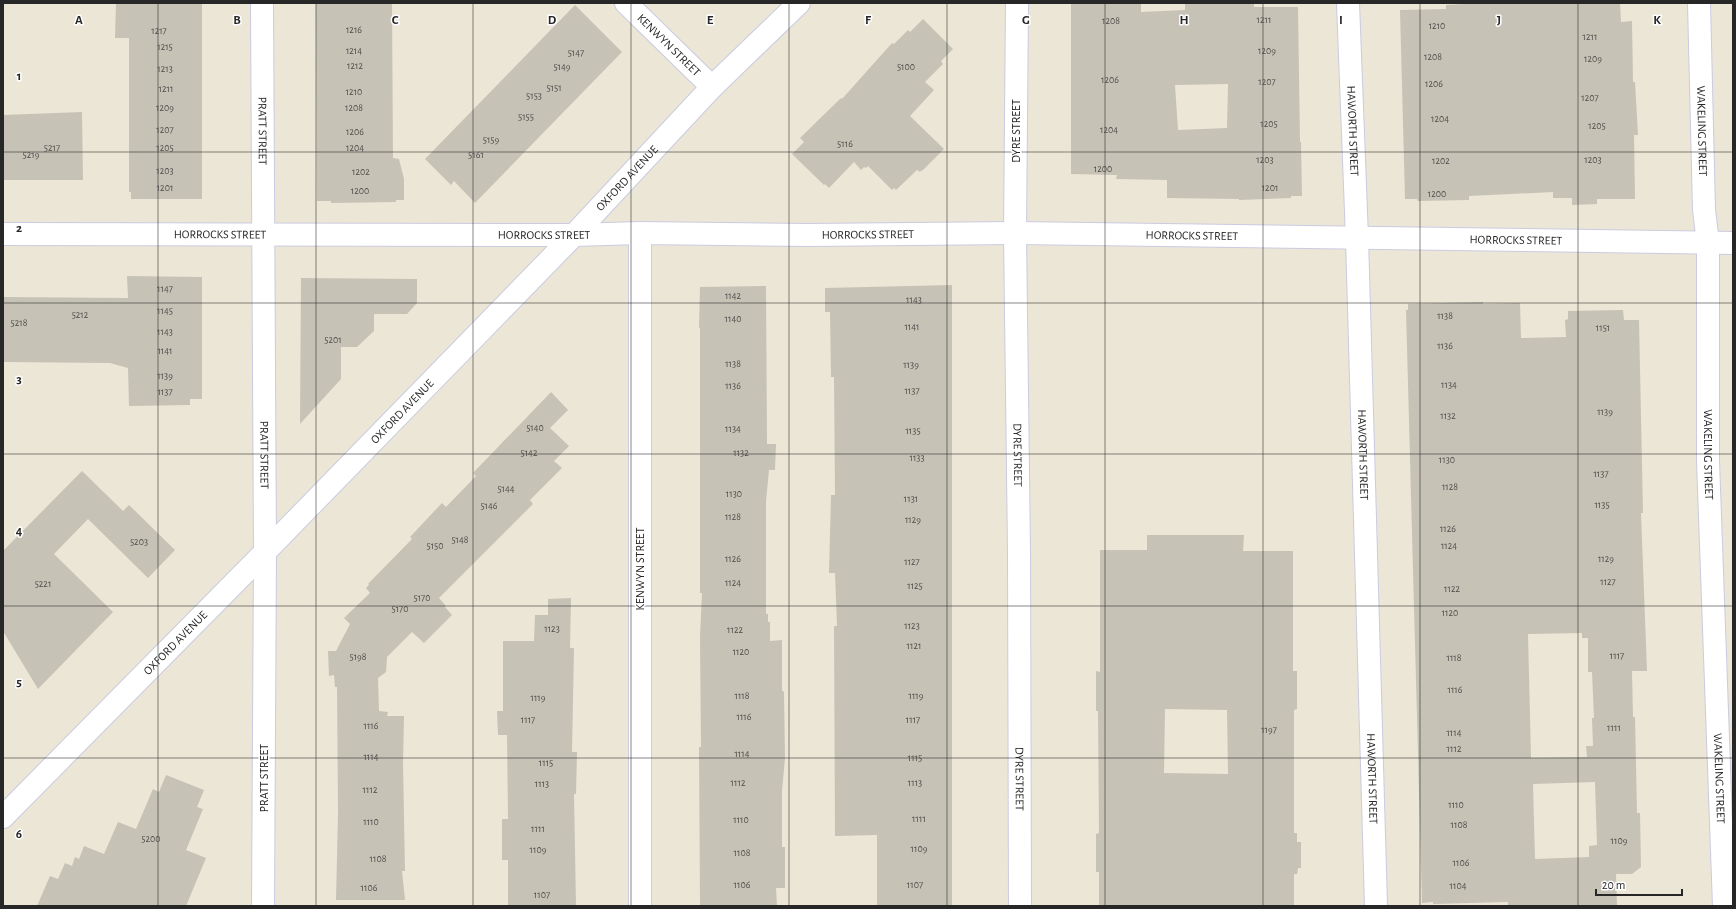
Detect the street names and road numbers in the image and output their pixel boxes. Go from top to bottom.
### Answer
street label: KENWYN STREET [635,12,703,78]
street label: HAWORTH STREET [1345,85,1361,177]
street label: WAKELING STREET [1695,85,1709,177]
street label: PRATT STREET [257,97,269,165]
street label: DYRE STREET [1010,99,1022,163]
street label: OXFORD AVENUE [594,143,660,213]
street label: HORROCKS STREET [174,228,266,240]
street label: HORROCKS STREET [822,228,914,241]
street label: HORROCKS STREET [498,229,591,241]
street label: HORROCKS STREET [1146,229,1238,242]
street label: HORROCKS STREET [1470,233,1562,247]
street label: OXFORD AVENUE [368,377,436,446]
street label: HAWORTH STREET [1356,409,1370,500]
street label: WAKELING STREET [1702,409,1715,500]
street label: PRATT STREET [258,421,271,489]
street label: DYRE STREET [1011,423,1024,487]
street label: KENWYN STREET [634,527,646,611]
street label: OXFORD AVENUE [141,608,209,677]
street label: HAWORTH STREET [1365,733,1380,824]
street label: WAKELING STREET [1712,733,1727,824]
street label: PRATT STREET [258,744,270,812]
street label: DYRE STREET [1014,747,1026,811]

